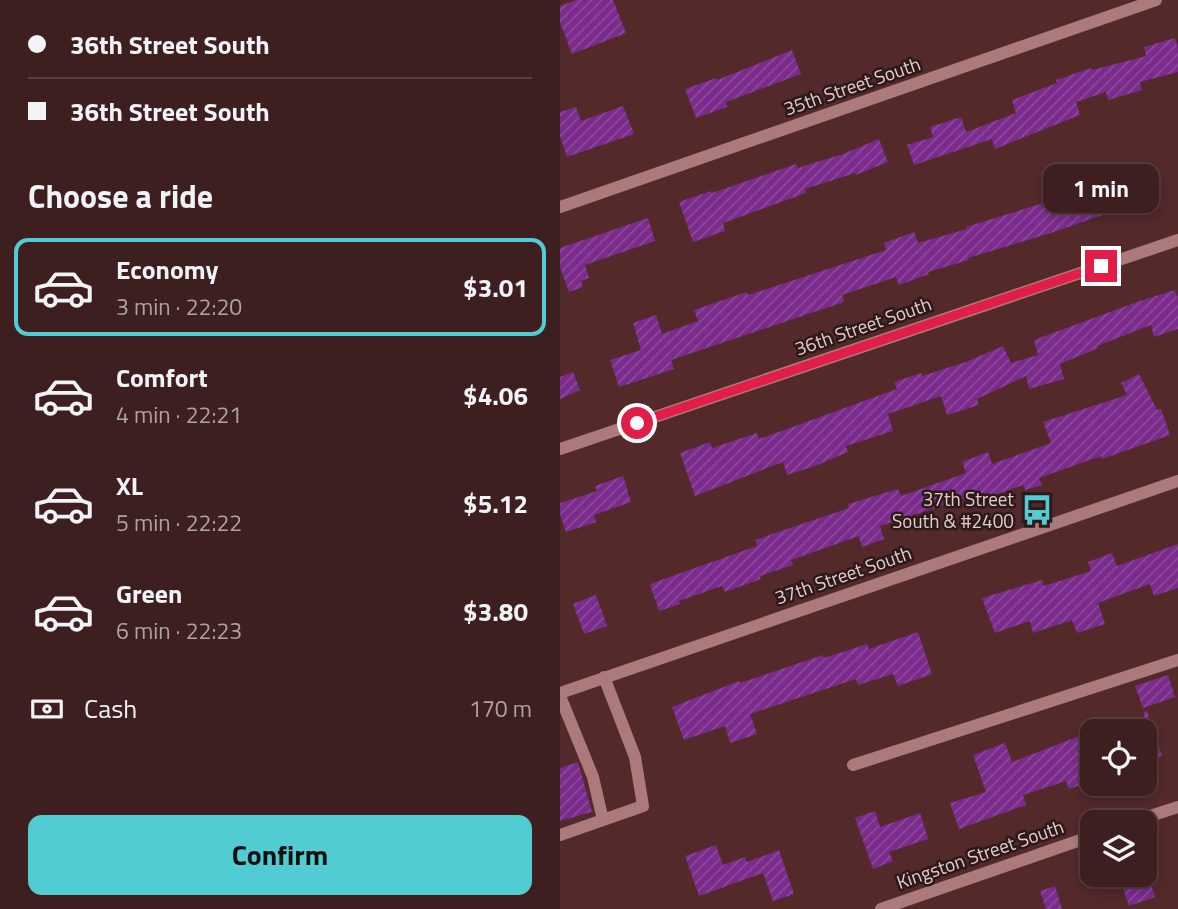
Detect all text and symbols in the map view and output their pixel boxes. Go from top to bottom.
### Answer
text: 36th Street South [70,25,270,64]
street label: 35th Street South [780,49,924,122]
text: 36th Street South [70,92,270,131]
callout: 1 min [1043,164,1159,214]
text: 1 min [1073,171,1129,206]
text: Choose a ride [28,172,213,220]
text: Economy [116,250,218,289]
route end [1085,250,1117,282]
icon: car [32,256,95,319]
text: $3.01 [463,268,528,307]
text: 3 min · 22:20 [116,289,242,324]
street label: 36th Street South [791,289,935,362]
text: Comfort [116,358,208,397]
icon: car [32,364,95,427]
text: $4.06 [463,376,528,415]
text: 4 min · 22:21 [116,397,242,432]
route start [621,407,653,439]
text: XL [116,466,143,505]
icon: car [32,472,95,535]
text: $5.12 [463,484,528,523]
place label: 37th Street South & #2400 [892,484,1014,535]
bus stop icon: 37th Street South & #2400 [1020,493,1054,527]
text: 5 min · 22:22 [116,505,242,540]
street label: 37th Street South [771,538,915,611]
text: Green [116,574,182,613]
icon: car [32,580,95,643]
text: $3.80 [463,592,528,631]
text: 6 min · 22:23 [116,613,242,648]
text: Cash [84,689,137,728]
icon: cash [28,690,66,728]
text: 170 m [469,691,532,726]
map controls [1080,719,1157,887]
button: locate [1080,719,1157,796]
button: layers [1080,810,1157,887]
street label: Kingston Street South [892,811,1067,896]
button: Confirm [28,815,532,895]

